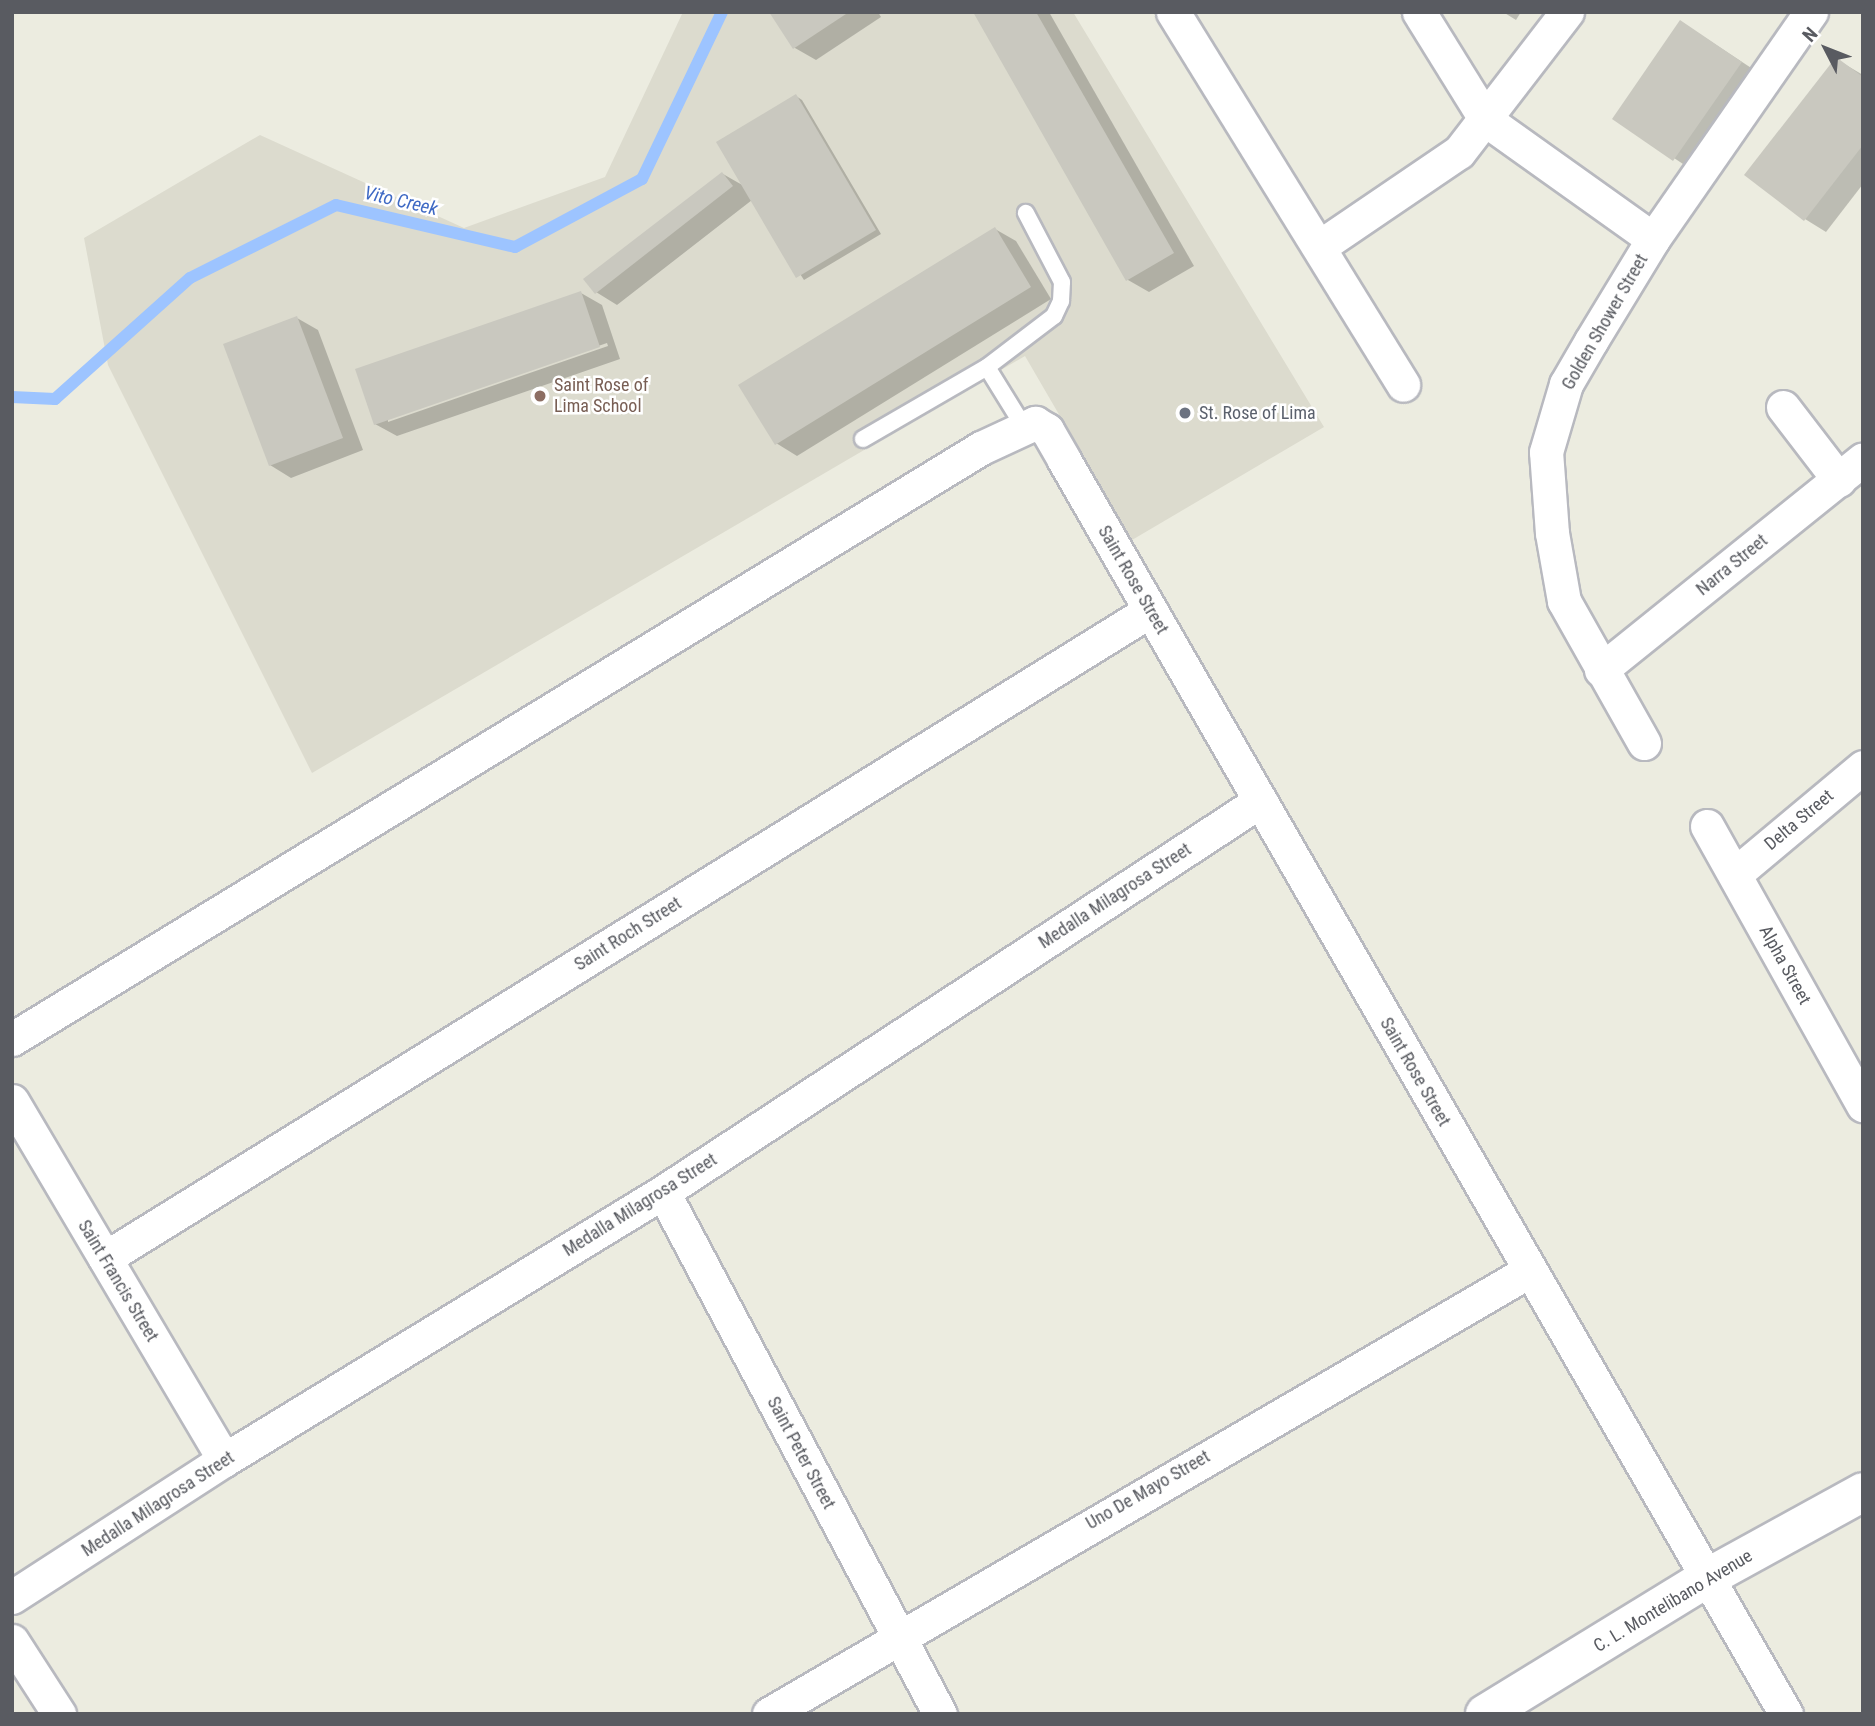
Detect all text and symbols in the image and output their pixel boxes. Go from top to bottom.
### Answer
north arrow [1791,14,1861,84]
text: N [1798,23,1822,47]
water label: Vito Creek [362,181,440,221]
street label: Golden Shower Street [1557,250,1653,394]
place label: Saint Rose of Lima School [554,375,648,418]
marker: Saint Rose of Lima School [532,388,548,404]
place label: St. Rose of Lima [1199,402,1316,424]
marker: St. Rose of Lima [1177,405,1193,421]
street label: Saint Rose Street [1093,522,1173,638]
street label: Narra Street [1692,530,1772,600]
street label: Delta Street [1760,785,1838,855]
street label: Medalla Milagrosa Street [1035,839,1195,953]
street label: Saint Roch Street [570,892,686,976]
street label: Alpha Street [1754,922,1816,1008]
street label: Saint Rose Street [1375,1014,1455,1130]
street label: Medalla Milagrosa Street [559,1149,721,1261]
street label: Saint Francis Street [73,1216,163,1346]
street label: Saint Peter Street [762,1393,840,1513]
street label: Uno De Mayo Street [1082,1446,1214,1534]
street label: Medalla Milagrosa Street [78,1447,238,1561]
street label: C. L. Montelibano Avenue [1590,1545,1756,1657]

